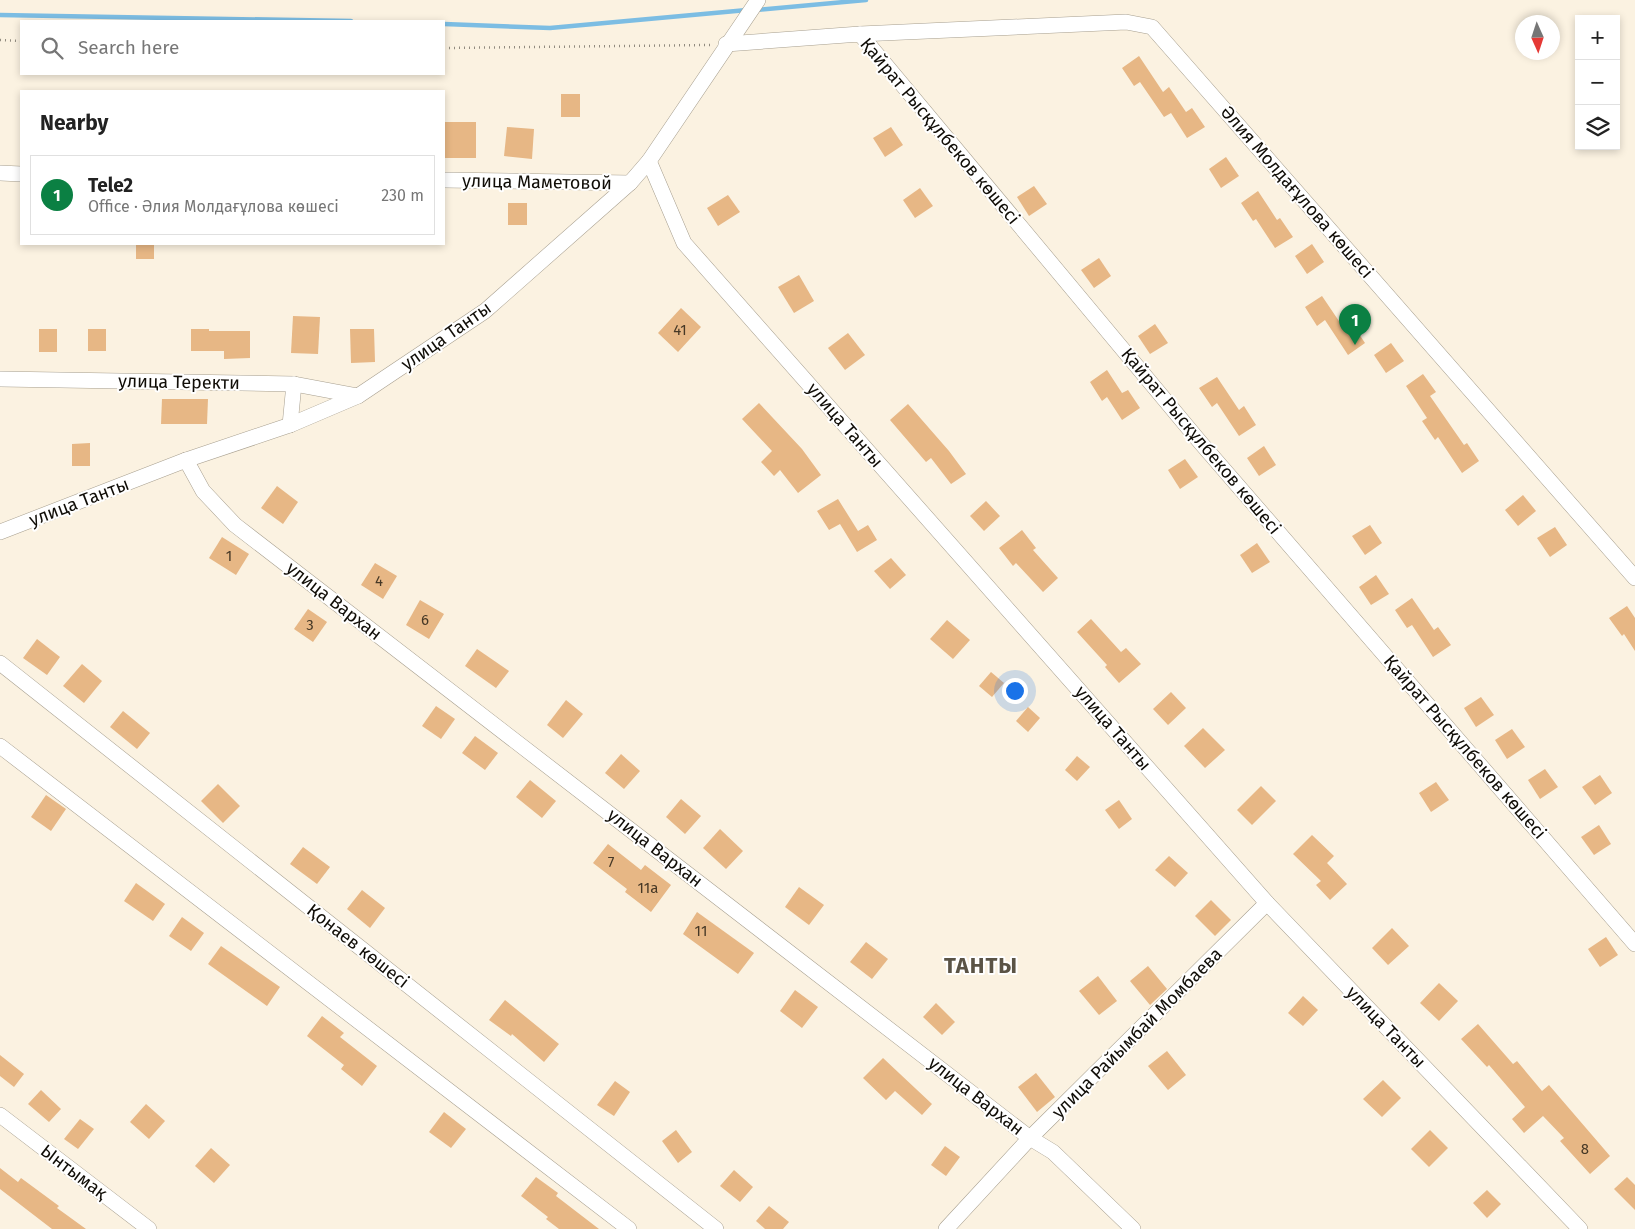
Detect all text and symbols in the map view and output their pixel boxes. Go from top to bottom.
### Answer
north arrow [1515,15,1560,60]
map controls [1575,15,1620,150]
button: + [1575,15,1620,60]
search box [20,20,445,75]
street label: Қайрат Рысқұлбеков көшесі [855,33,1025,229]
icon: search [38,34,66,62]
text: Search here [78,36,179,59]
button: − [1575,60,1620,105]
street label: Әлия Молдағұлова көшесі [1216,101,1378,283]
button: layers [1575,105,1620,150]
text: Nearby [40,110,108,136]
street label: улица Маметовой [462,170,612,194]
text: Tele2 [88,174,133,197]
text: 1 [53,186,61,205]
text: 230 m [381,186,424,205]
text: Office · Әлия Молдағұлова көшесі [88,197,339,216]
street label: улица Танты [397,297,495,375]
pin: 1 [1339,304,1371,345]
house number: 41 [673,321,687,339]
street label: Қайрат Рысқұлбеков көшесі [1116,343,1286,539]
street label: улица Теректи [118,370,240,394]
street label: улица Танты [802,378,888,472]
street label: улица Танты [26,473,132,531]
house number: 1 [226,547,232,565]
street label: улица Вархан [282,557,386,645]
house number: 4 [375,572,383,590]
house number: 6 [421,611,429,629]
house number: 3 [306,616,314,634]
street label: Қайрат Рысқұлбеков көшесі [1379,650,1551,844]
your location [1002,678,1028,704]
street label: улица Танты [1070,681,1156,775]
street label: улица Вархан [603,804,707,892]
house number: 7 [608,853,615,871]
house number: 11а [638,879,658,897]
street label: Қонаев көшесі [302,899,414,993]
house number: 11 [695,922,707,940]
street label: улица Райымбай Момбаева [1047,943,1227,1123]
district label: ТАНТЫ [944,952,1018,979]
street label: улица Танты [1342,982,1430,1072]
street label: улица Вархан [924,1052,1028,1140]
street label: Ынтымақ [36,1140,112,1205]
house number: 8 [1581,1140,1589,1158]

